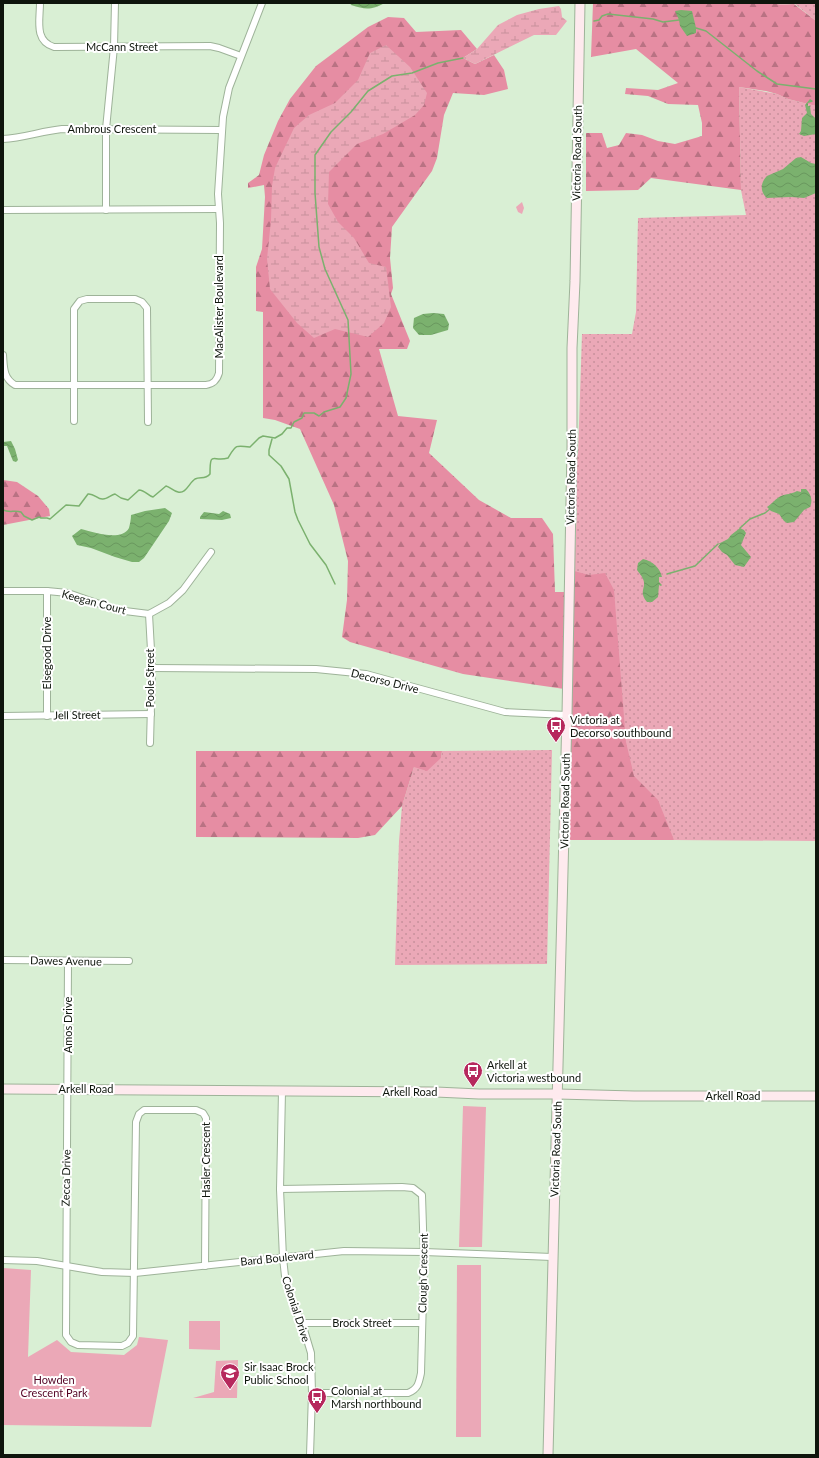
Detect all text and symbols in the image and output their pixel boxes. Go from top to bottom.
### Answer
street label: McCann Street [86,40,158,53]
street label: Victoria Road South [569,105,584,201]
street label: Ambrous Crescent [68,122,157,135]
street label: MacAlister Boulevard [212,255,225,359]
street label: Victoria Road South [563,429,578,525]
street label: Keegan Court [60,587,128,616]
street label: Elsegood Drive [40,616,53,689]
street label: Poole Street [143,648,156,707]
street label: Decorso Drive [350,666,421,695]
street label: Jell Street [53,708,101,721]
place label: Victoria at Decorso southbound [570,713,671,739]
bus stop icon: Victoria at Decorso southbound [545,715,567,743]
street label: Victoria Road South [557,753,572,849]
street label: Dawes Avenue [30,953,102,968]
street label: Amos Drive [61,997,74,1053]
place label: Arkell at Victoria westbound [487,1058,581,1084]
bus stop icon: Arkell at Victoria westbound [462,1060,484,1088]
street label: Arkell Road [59,1082,113,1095]
street label: Arkell Road [383,1085,437,1098]
street label: Arkell Road [706,1089,760,1102]
street label: Victoria Road South [547,1101,564,1197]
street label: Hasler Crescent [199,1122,212,1198]
street label: Zecca Drive [59,1149,73,1207]
street label: Clough Crescent [415,1233,430,1313]
street label: Bard Boulevard [240,1247,314,1268]
street label: Colonial Drive [280,1274,313,1343]
street label: Brock Street [332,1316,392,1329]
place label: Sir Isaac Brock Public School [244,1360,314,1386]
school or university icon: Sir Isaac Brock Public School [219,1362,241,1390]
park label: Howden Crescent Park [21,1373,88,1399]
place label: Colonial at Marsh northbound [331,1384,422,1410]
bus stop icon: Colonial at Marsh northbound [306,1386,328,1414]

